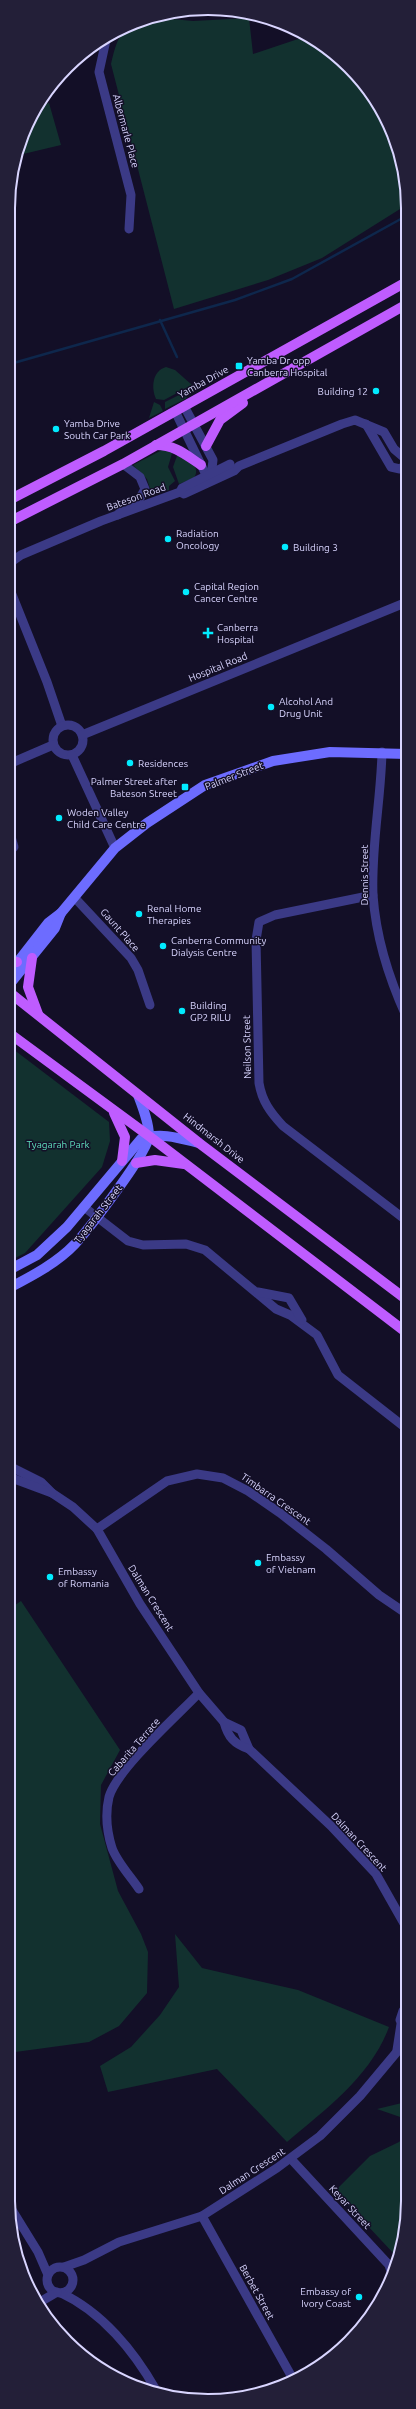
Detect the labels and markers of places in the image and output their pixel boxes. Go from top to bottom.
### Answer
place label: Yamba Dr opp Canberra Hospital [247,355,328,378]
marker: Yamba Dr opp Canberra Hospital [234,361,244,371]
place label: Building 12 [318,386,368,397]
marker: Building 12 [371,386,381,396]
place label: Yamba Drive South Car Park [64,418,130,441]
marker: Yamba Drive South Car Park [51,424,61,434]
place label: Radiation Oncology [176,528,219,551]
marker: Radiation Oncology [163,534,173,544]
marker: Building 3 [280,542,290,552]
place label: Building 3 [293,542,338,553]
place label: Capital Region Cancer Centre [194,581,259,604]
marker: Capital Region Cancer Centre [181,587,191,597]
place label: Canberra Hospital [217,622,258,645]
marker: Canberra Hospital [202,627,214,639]
place label: Alcohol And Drug Unit [279,696,333,719]
marker: Alcohol And Drug Unit [266,702,276,712]
marker: Residences [125,758,135,768]
place label: Residences [138,758,188,769]
place label: Palmer Street after Bateson Street [91,776,177,799]
marker: Palmer Street after Bateson Street [180,782,190,792]
place label: Woden Valley Child Care Centre [67,807,145,830]
marker: Woden Valley Child Care Centre [54,813,64,823]
place label: Renal Home Therapies [147,903,201,926]
marker: Renal Home Therapies [134,909,144,919]
place label: Canberra Community Dialysis Centre [171,935,266,958]
marker: Canberra Community Dialysis Centre [158,941,168,951]
place label: Building GP2 RILU [190,1000,231,1023]
marker: Building GP2 RILU [177,1006,187,1016]
place label: Embassy of Vietnam [266,1552,316,1575]
marker: Embassy of Vietnam [253,1558,263,1568]
place label: Embassy of Romania [58,1566,109,1589]
marker: Embassy of Romania [45,1572,55,1582]
place label: Embassy of Ivory Coast [300,2286,351,2309]
marker: Embassy of Ivory Coast [354,2292,364,2302]

